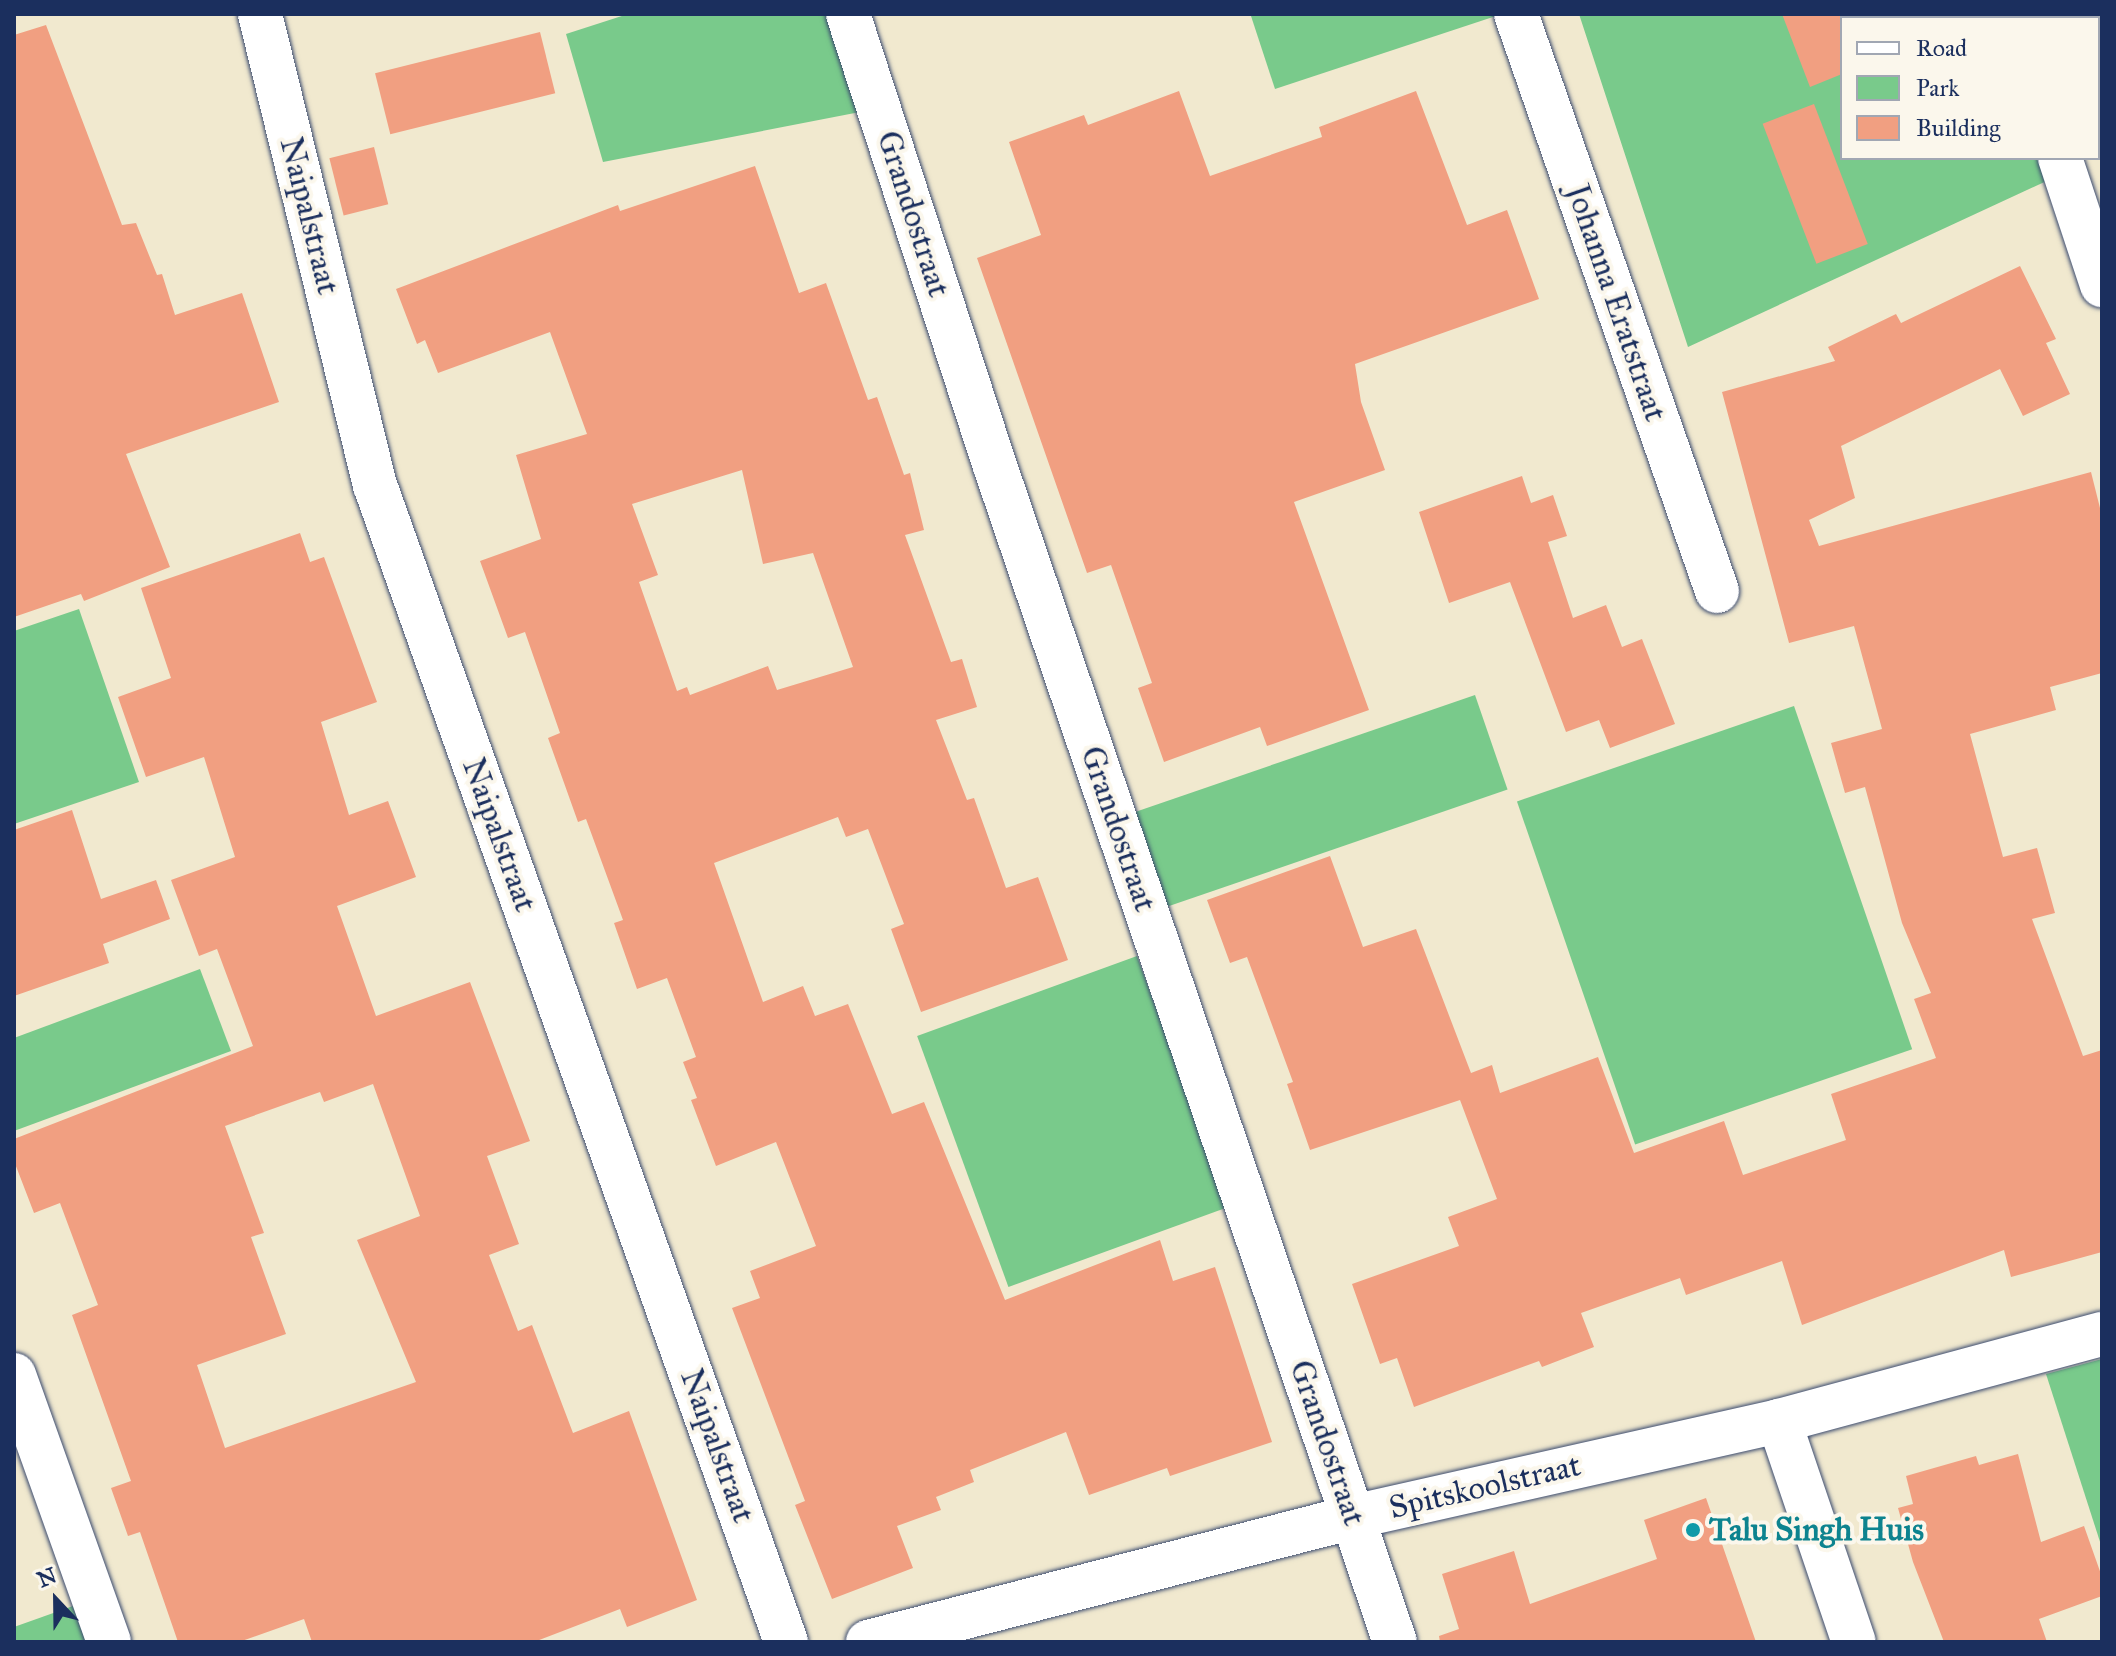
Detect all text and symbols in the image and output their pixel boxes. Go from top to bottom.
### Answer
legend [1840,16,2100,160]
text: Road [1916,33,1967,63]
text: Park [1916,73,1959,103]
text: Building [1916,113,2001,143]
street label: Grandostraat [868,126,958,302]
street label: Naipalstraat [271,134,347,298]
street label: Johanna Eratstraat [1557,180,1675,426]
street label: Grandostraat [1072,741,1164,917]
street label: Naipalstraat [454,753,544,917]
street label: Grandostraat [1281,1355,1373,1531]
street label: Naipalstraat [672,1364,762,1528]
street label: Spitskoolstraat [1386,1446,1584,1528]
place label: Talu Singh Huis [1709,1511,1924,1549]
marker: Talu Singh Huis [1684,1521,1702,1539]
north arrow [16,1560,96,1640]
text: N [33,1561,61,1593]

